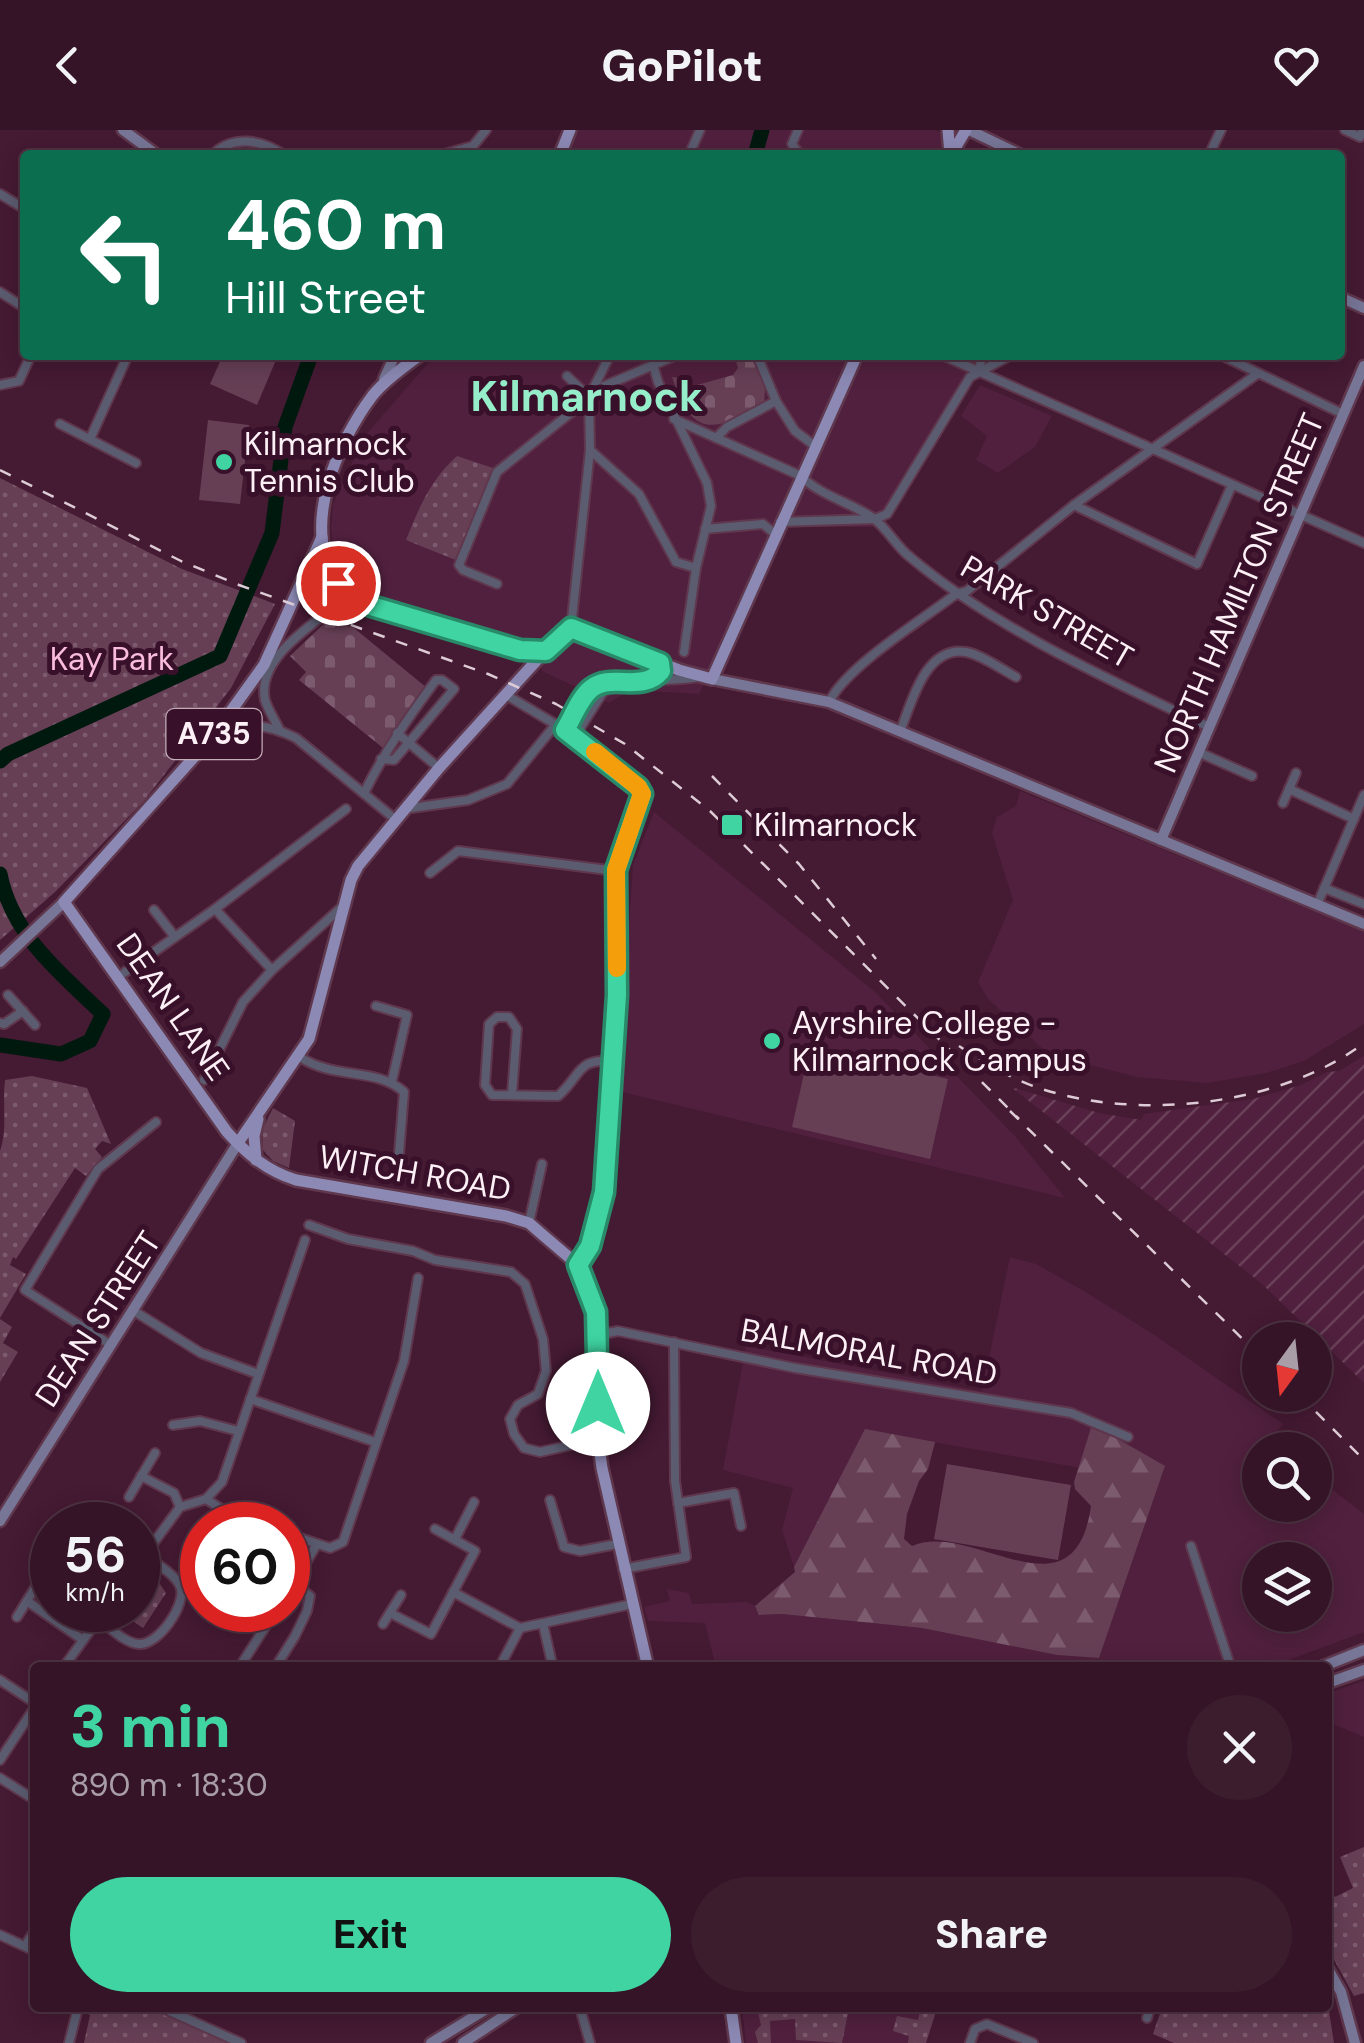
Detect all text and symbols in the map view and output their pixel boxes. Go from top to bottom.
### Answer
text: GoPilot [601,36,763,95]
icon: back [40,38,95,93]
icon: heart [1269,38,1324,93]
text: 460 m [225,180,446,271]
icon: left [60,190,190,320]
text: Hill Street [225,268,426,327]
district label: Kilmarnock [471,369,703,424]
street label: NORTH HAMILTON STREET [1144,407,1334,779]
place label: Kilmarnock Tennis Club [244,423,415,502]
marker: Kilmarnock Tennis Club [213,451,235,473]
pin [296,541,381,626]
street label: PARK STREET [953,546,1141,678]
icon: arrive [311,556,366,611]
park label: Kay Park [50,638,174,680]
road number: A735 [166,709,262,759]
place label: Kilmarnock [754,804,917,846]
marker: Kilmarnock [719,812,745,838]
street label: DEAN LANE [107,925,239,1089]
place label: Ayrshire College - Kilmarnock Campus [792,1002,1087,1081]
marker: Ayrshire College - Kilmarnock Campus [761,1030,783,1052]
street label: WITCH ROAD [316,1135,514,1211]
street label: DEAN STREET [26,1223,170,1415]
street label: BALMORAL ROAD [737,1309,1001,1395]
north arrow [1242,1322,1332,1412]
map controls [1242,1322,1332,1632]
position arrow [546,1352,650,1456]
button: search [1242,1432,1332,1522]
speed limit sign: 60 [180,1502,310,1632]
text: 56 [64,1522,126,1588]
button: layers [1242,1542,1332,1632]
text: km/h [65,1576,125,1609]
text: 3 min [70,1687,231,1766]
button: close [1187,1695,1292,1800]
text: 890 m · 18:30 [70,1764,268,1806]
button: Exit [70,1877,671,1992]
button: Share [691,1877,1292,1992]

